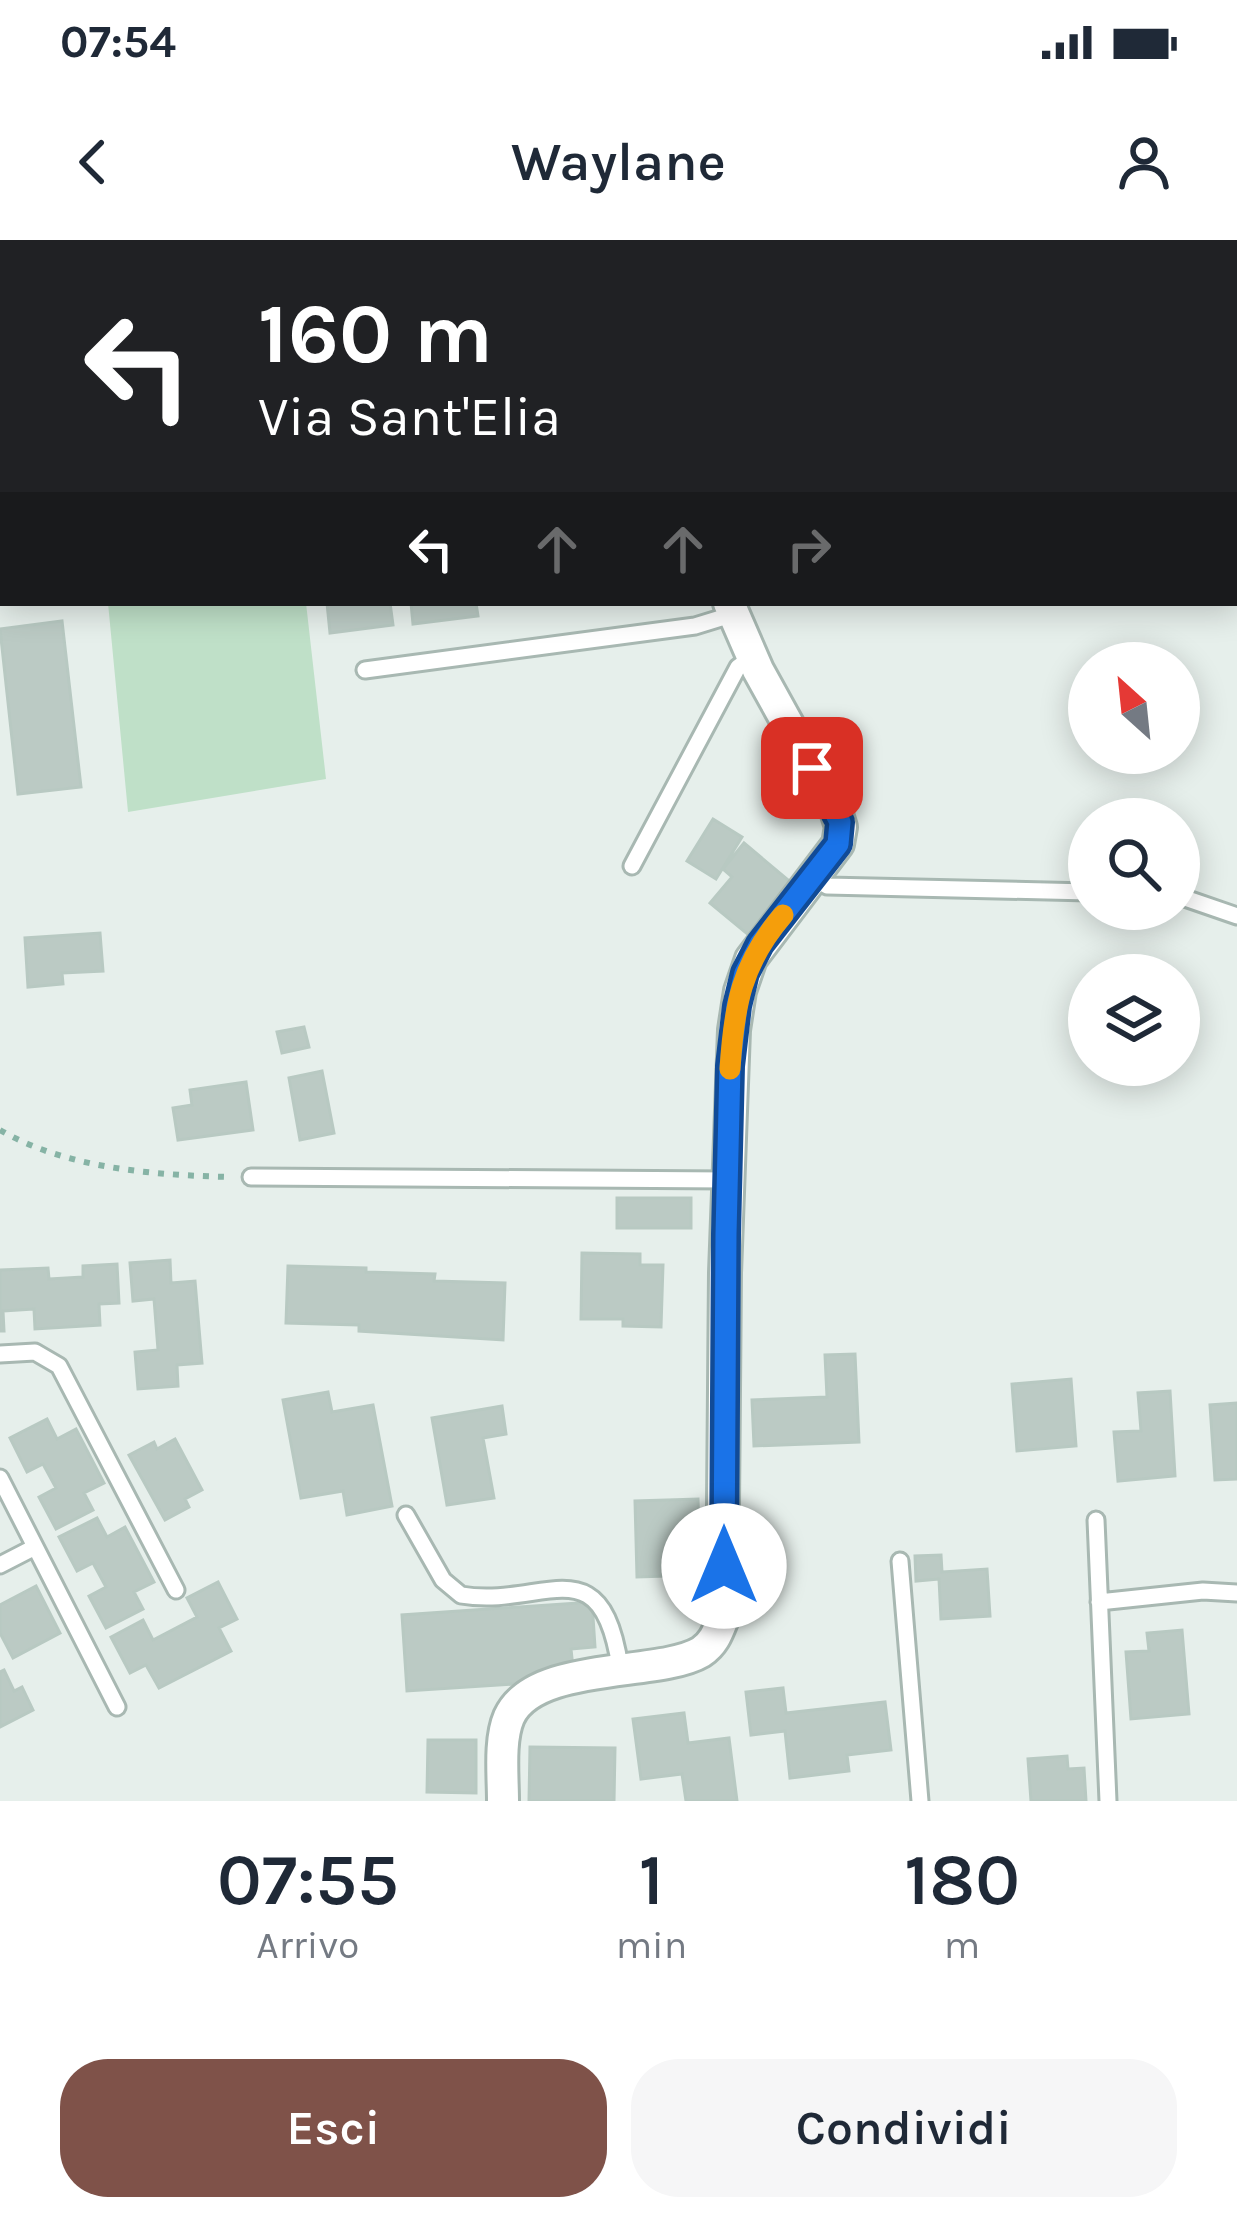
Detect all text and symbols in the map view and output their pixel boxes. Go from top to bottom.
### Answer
text: 07:54 [60,16,176,68]
icon: back [60,129,126,195]
icon: person [1111,129,1177,195]
text: Waylane [511,130,726,194]
text: 160 m [258,285,493,383]
icon: left [60,288,216,444]
text: Via Sant'Elia [258,385,561,449]
icon: left [398,516,464,582]
icon: ahead [524,516,590,582]
icon: ahead [650,516,716,582]
icon: right [776,516,842,582]
north arrow [1068,642,1200,774]
map controls [1068,642,1200,1086]
pin [761,717,863,819]
icon: arrive [779,735,845,801]
button: search [1068,798,1200,930]
button: layers [1068,954,1200,1086]
position arrow [661,1503,787,1629]
text: 07:55 [217,1838,399,1922]
text: 1 [639,1838,664,1922]
text: 180 [904,1838,1020,1922]
text: Arrivo [256,1922,359,1968]
text: min [616,1922,687,1968]
text: m [944,1922,980,1968]
button: Esci [60,2059,607,2197]
button: Condividi [631,2059,1177,2197]

